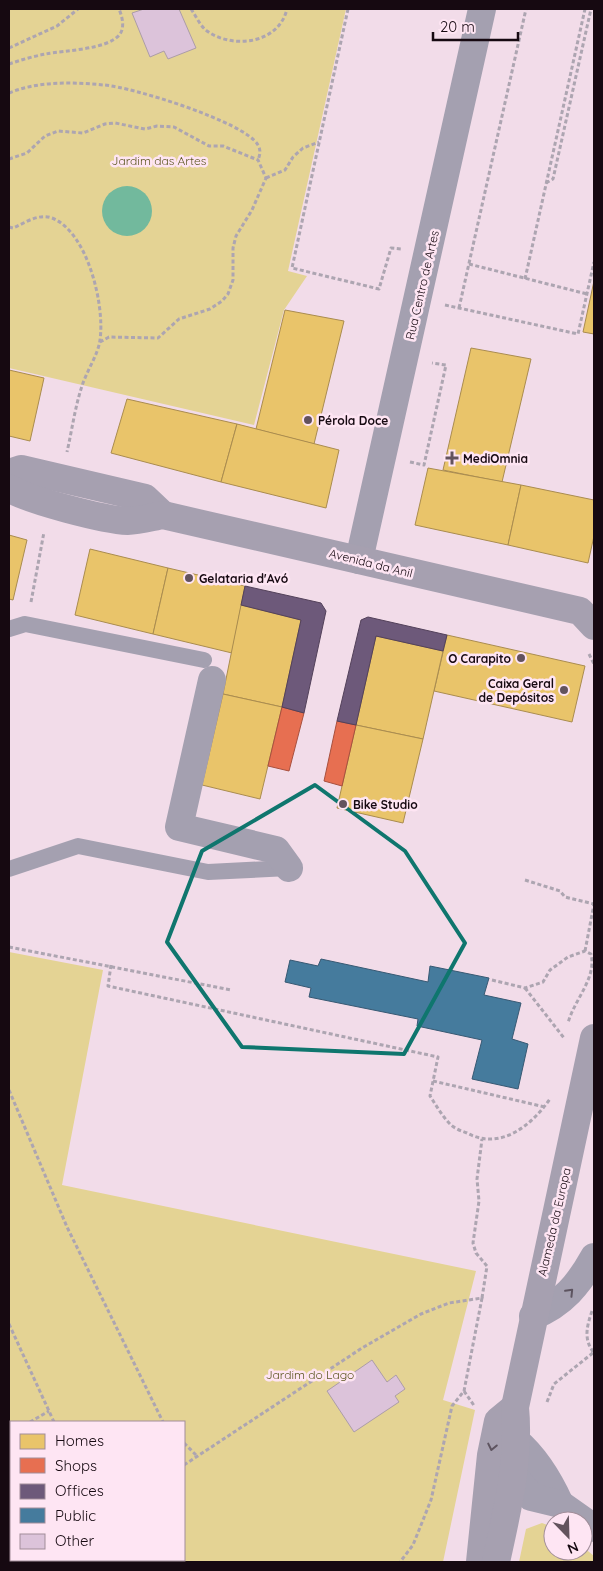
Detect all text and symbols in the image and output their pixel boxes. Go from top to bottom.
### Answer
scale bar [433,10,518,42]
text: 20 m [440,17,475,36]
park label: Jardim das Artes [112,153,207,168]
street label: Rua Centro de Artes [402,228,442,341]
place label: Pérola Doce [318,413,388,428]
marker: Pérola Doce [302,414,314,426]
marker: MediOmnia [445,451,459,465]
place label: MediOmnia [463,451,528,466]
street label: Avenida da Anil [328,545,414,581]
place label: Gelataria d'Avó [199,571,289,586]
marker: Gelataria d'Avó [183,572,195,584]
place label: O Carapito [448,651,512,666]
marker: O Carapito [515,652,527,664]
place label: Caixa Geral de Depósitos [479,676,554,705]
marker: Caixa Geral de Depósitos [558,684,570,696]
place label: Bike Studio [353,797,418,812]
marker: Bike Studio [337,798,349,810]
street label: Alameda da Europa [534,1166,574,1278]
one-way arrow [564,1289,573,1298]
park label: Jardim do Lago [266,1367,354,1382]
legend [10,1421,185,1561]
text: Homes [55,1431,104,1450]
one-way arrow [488,1443,498,1452]
text: Shops [55,1456,97,1475]
text: Offices [55,1481,104,1500]
text: Public [55,1506,96,1525]
north arrow [543,1511,593,1561]
text: Other [55,1531,95,1550]
text: N [565,1538,581,1558]

